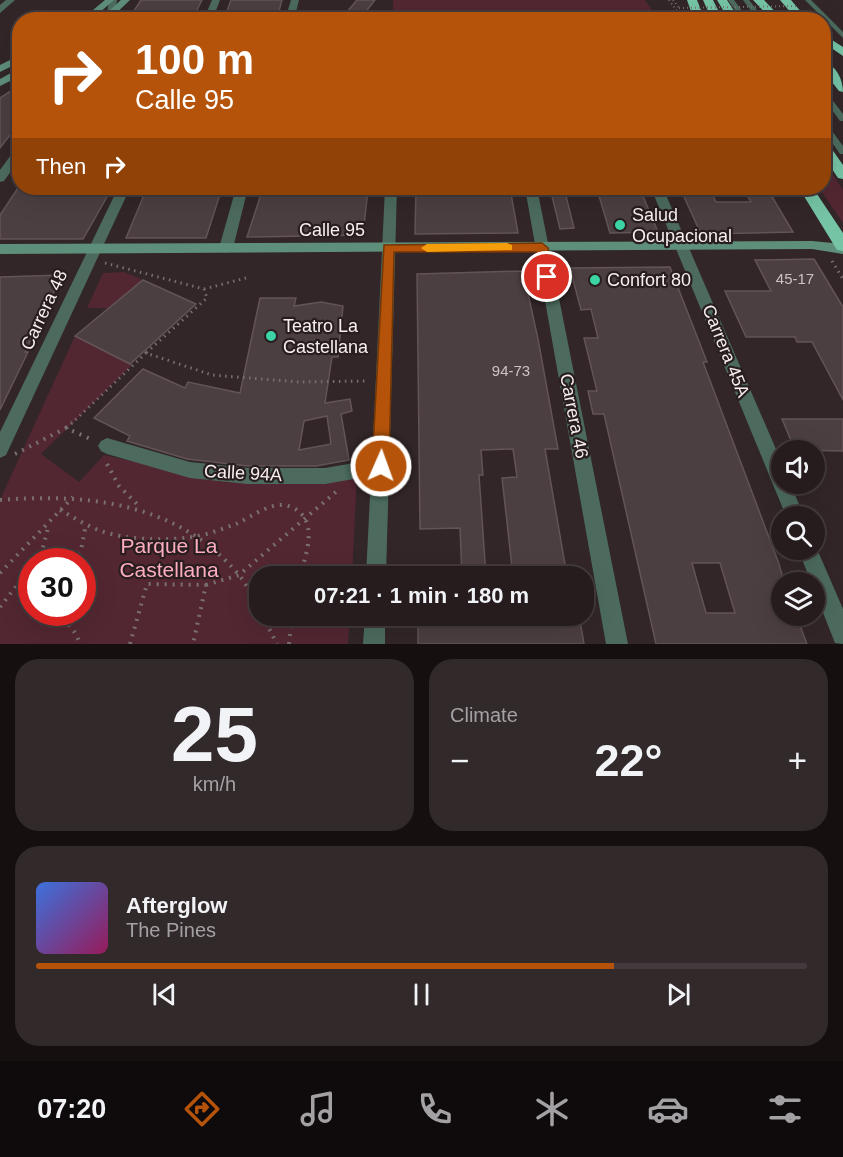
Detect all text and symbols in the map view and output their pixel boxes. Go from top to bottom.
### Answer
icon: right [36,36,114,114]
text: 100 m [135,36,254,83]
text: Calle 95 [135,85,234,115]
icon: right [98,150,131,183]
text: Then [36,154,86,179]
place label: Salud Ocupacional [632,205,732,246]
marker: Salud Ocupacional [613,218,627,232]
street label: Calle 95 [299,220,365,240]
pin [521,251,572,302]
icon: arrive [530,260,563,293]
street label: Carrera 48 [17,267,71,353]
place label: Confort 80 [607,270,691,290]
house number: 45-17 [776,270,814,287]
marker: Confort 80 [588,273,602,287]
street label: Carrera 45A [698,302,754,400]
place label: Teatro La Castellana [283,316,369,357]
marker: Teatro La Castellana [264,329,278,343]
house number: 94-73 [492,362,530,379]
street label: Carrera 46 [556,372,592,460]
position arrow [349,434,413,498]
map controls [771,440,825,626]
button: sound [771,440,825,494]
street label: Calle 94A [204,461,282,485]
button: search [771,506,825,560]
park label: Parque La Castellana [119,534,219,581]
speed limit sign: 30 [18,548,96,626]
button: layers [771,572,825,626]
text: 07:21 · 1 min · 180 m [314,583,529,608]
text: 25 [171,690,258,778]
text: Climate [450,704,518,726]
text: 22° [594,735,663,786]
text: − [450,742,469,779]
text: + [788,742,807,779]
text: km/h [193,773,236,795]
text: Afterglow [126,893,227,918]
text: The Pines [126,919,216,941]
icon: previous [148,978,181,1011]
icon: pause [405,978,438,1011]
icon: next [662,978,695,1011]
icon: directions [181,1088,223,1130]
icon: music [297,1088,339,1130]
icon: phone [414,1088,456,1130]
icon: climate [531,1088,573,1130]
icon: car [647,1088,689,1130]
icon: filters [764,1088,806,1130]
text: 07:20 [37,1094,106,1124]

